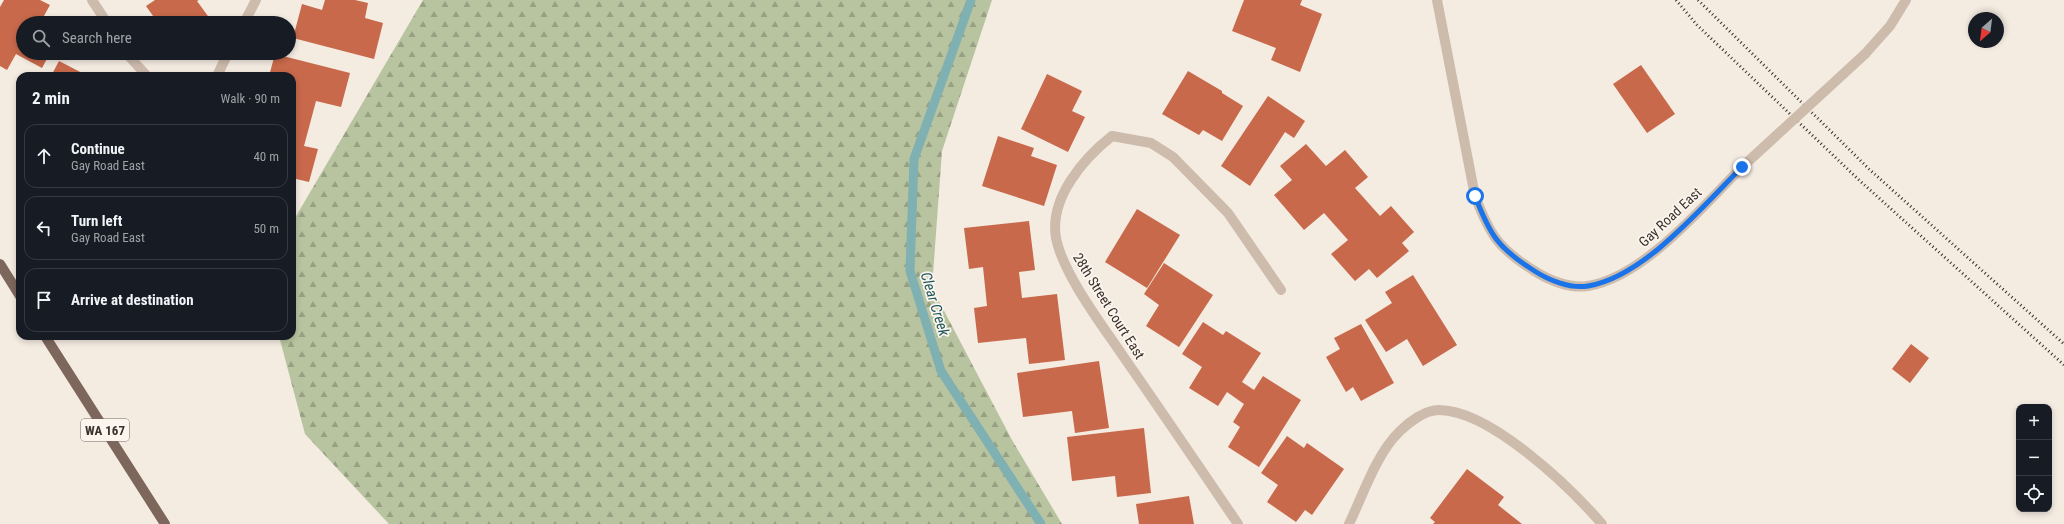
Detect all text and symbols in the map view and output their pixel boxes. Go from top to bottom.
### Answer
north arrow [1968,12,2004,48]
search box [16,16,296,60]
icon: search [30,27,52,49]
text: Search here [62,29,132,47]
text: 2 min [32,88,70,108]
text: Walk · 90 m [220,91,280,106]
text: Continue [71,140,125,158]
icon: ahead [33,145,55,167]
text: 40 m [253,149,279,164]
text: Gay Road East [71,158,145,173]
route end [1733,158,1751,176]
street label: Gay Road East [1635,184,1705,250]
route start [1466,187,1484,205]
text: Turn left [71,212,122,230]
icon: left [33,217,55,239]
text: 50 m [253,221,279,236]
text: Gay Road East [71,230,145,245]
street label: 28th Street Court East [1070,250,1148,362]
water label: Clear Creek [917,270,953,339]
icon: arrive [33,289,55,311]
text: Arrive at destination [71,291,194,309]
map controls [2016,404,2052,512]
button: + [2016,404,2052,440]
road number: WA 167 [81,419,129,441]
button: − [2016,440,2052,476]
button: locate [2016,476,2052,512]

